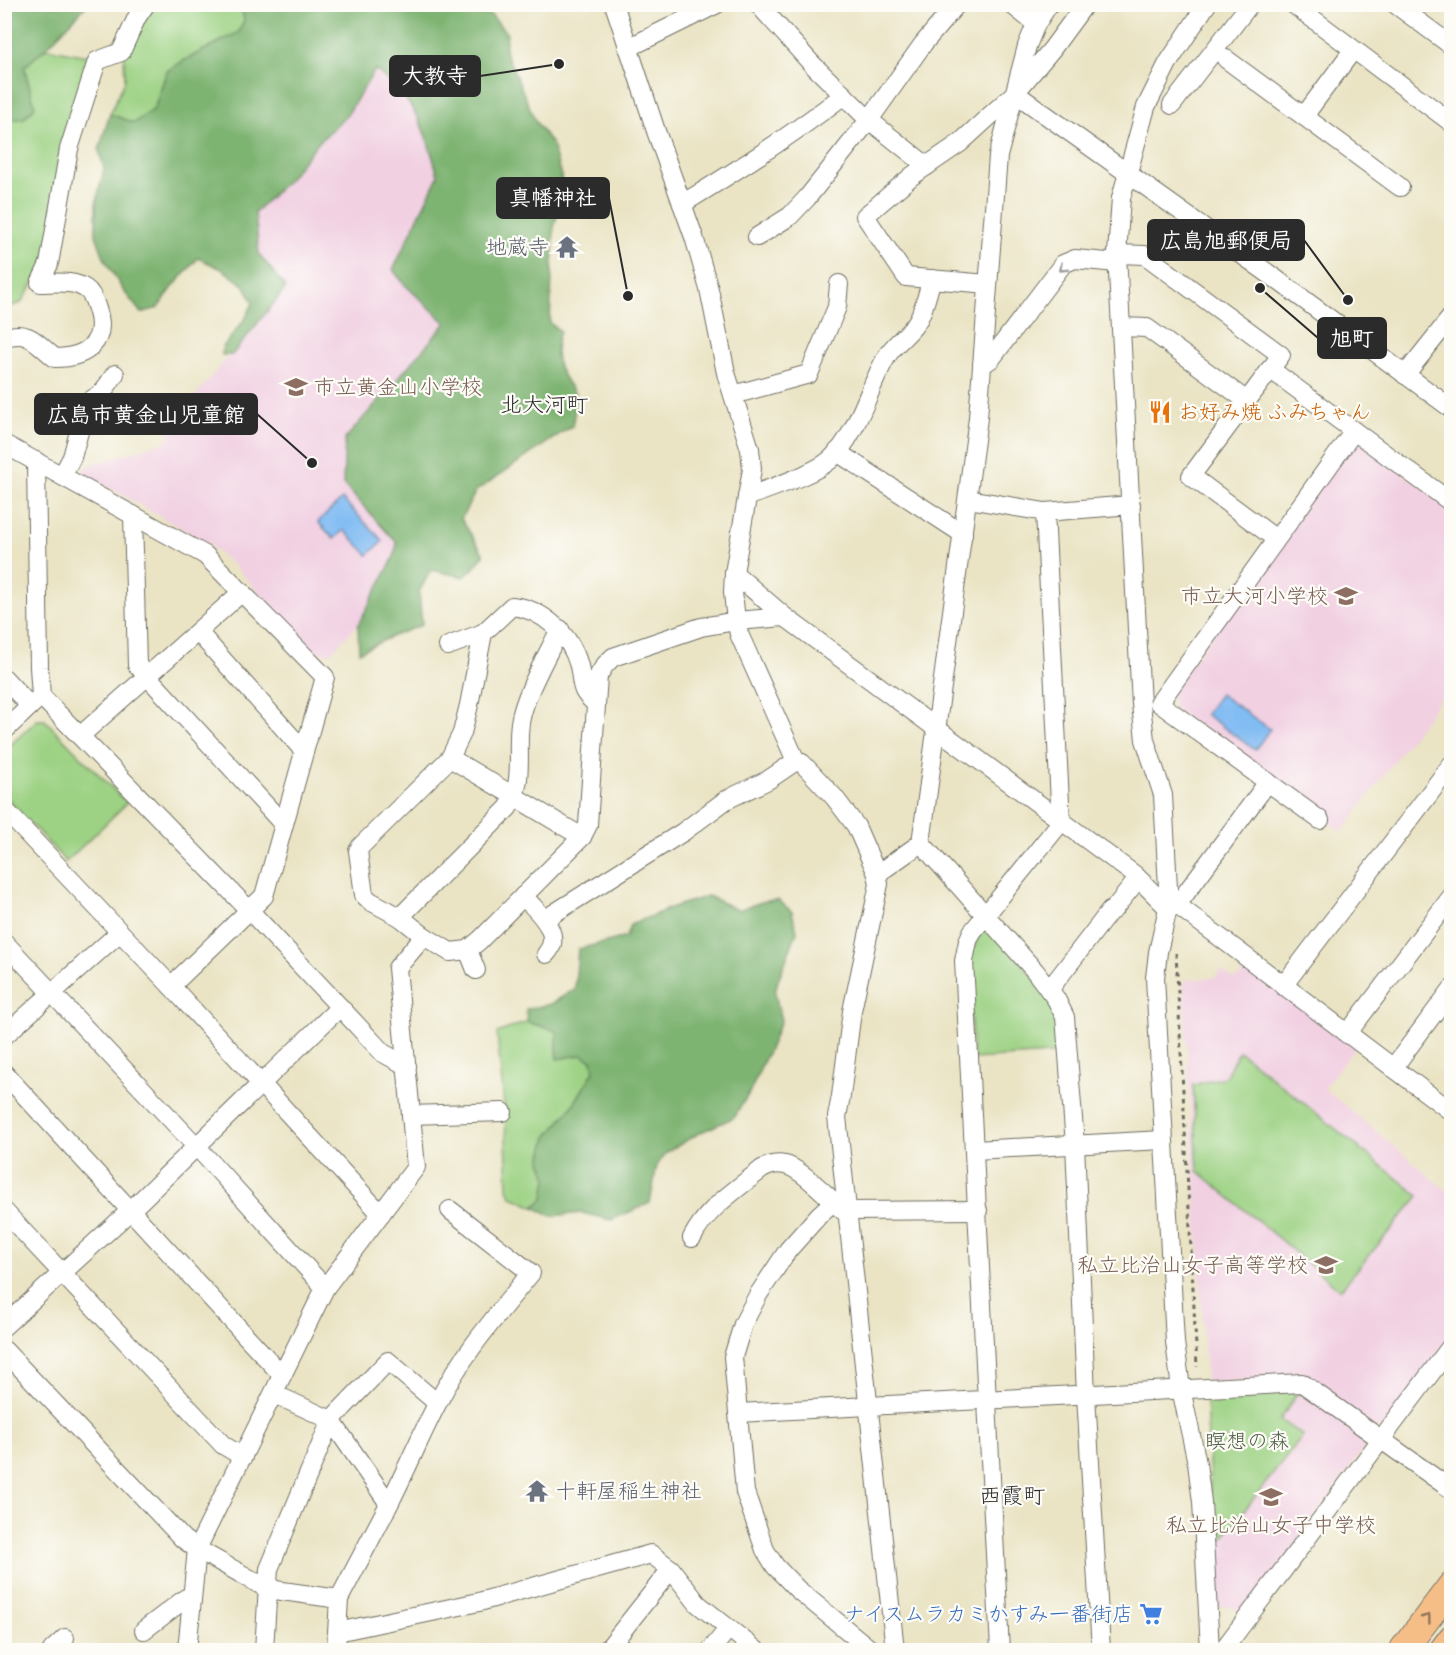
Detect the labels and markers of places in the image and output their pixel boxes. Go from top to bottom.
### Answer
callout: 大教寺 [390,56,480,96]
callout: 真幡神社 [497,178,609,218]
callout: 広島旭郵便局 [1148,220,1304,260]
temple icon: 地蔵寺 [554,234,580,260]
place label: 地蔵寺 [486,235,549,265]
callout: 旭町 [1318,318,1386,358]
school or university icon: 市立黄金山小学校 [283,374,309,400]
place label: 市立黄金山小学校 [314,375,482,405]
callout: 広島市黄金山児童館 [35,394,257,434]
restaurant icon: お好み焼 ふみちゃん [1147,399,1173,425]
place label: お好み焼 ふみちゃん [1178,400,1371,430]
school or university icon: 市立大河小学校 [1333,583,1359,609]
place label: 市立大河小学校 [1181,584,1328,614]
school or university icon: 私立比治山女子高等学校 [1313,1252,1339,1278]
place label: 私立比治山女子高等学校 [1077,1253,1308,1283]
temple icon: 十軒屋稲生神社 [524,1478,550,1504]
place label: 十軒屋稲生神社 [555,1479,702,1509]
school or university icon: 私立比治山女子中学校 [1258,1484,1284,1510]
place label: 私立比治山女子中学校 [1166,1513,1376,1543]
supermarket icon: ナイスムラカミかすみ一番街店 [1138,1601,1164,1627]
place label: ナイスムラカミかすみ一番街店 [844,1602,1133,1632]

